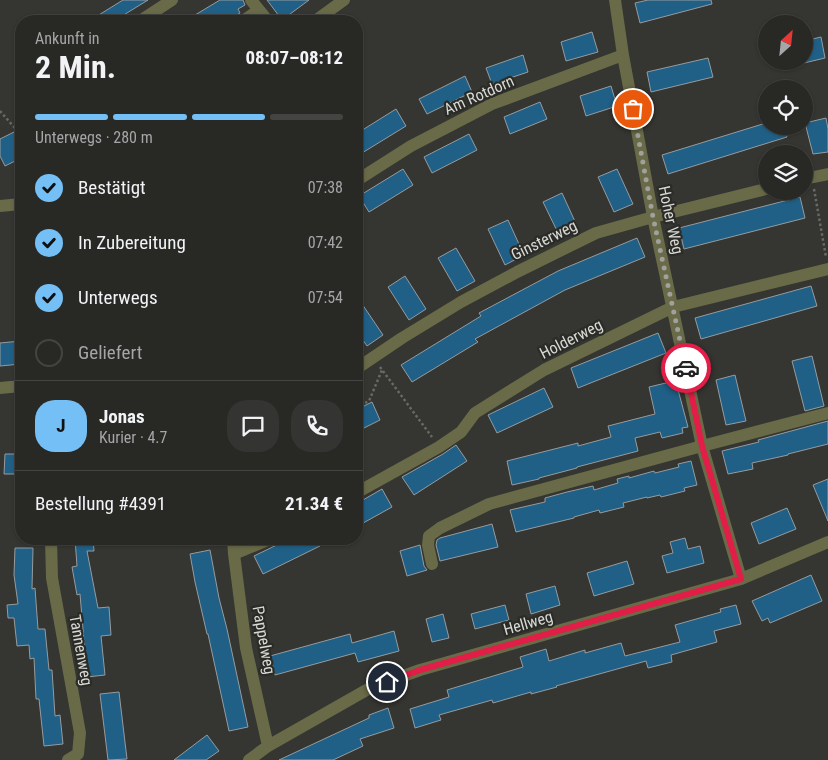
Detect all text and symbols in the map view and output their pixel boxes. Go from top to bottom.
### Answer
north arrow [758,15,812,70]
map controls [758,15,813,200]
text: Ankunft in [35,29,100,48]
text: 08:07–08:12 [245,46,343,69]
text: 2 Min. [35,48,116,86]
street label: Am Rotdorn [441,71,517,119]
button: locate [758,80,813,135]
pin [612,88,654,130]
icon: bag [619,95,647,123]
text: Unterwegs · 280 m [35,128,153,147]
button: layers [758,145,813,200]
icon: check [35,174,63,202]
text: Bestätigt [78,176,146,199]
text: 07:38 [308,178,343,197]
street label: Hoher Weg [655,184,687,256]
street label: Ginsterweg [508,216,580,264]
icon: check [35,229,63,257]
text: In Zubereitung [78,231,186,254]
text: 07:42 [308,233,343,252]
icon: check [35,284,63,312]
text: Unterwegs [78,286,158,309]
text: 07:54 [308,288,343,307]
street label: Holderweg [536,315,606,363]
text: Geliefert [78,341,142,364]
courier [661,343,711,393]
icon: car [672,354,700,382]
button: chat [227,400,279,452]
button: phone [291,400,343,452]
text: Jonas [99,405,145,428]
text: J [56,414,66,437]
text: Kurier · 4.7 [99,428,167,447]
text: Bestellung #4391 [35,492,166,515]
text: 21.34 € [285,492,343,515]
street label: Pappelweg [249,604,279,676]
street label: Hellweg [501,607,555,639]
street label: Tannenweg [65,613,97,687]
pin [366,661,408,703]
icon: home [373,668,401,696]

